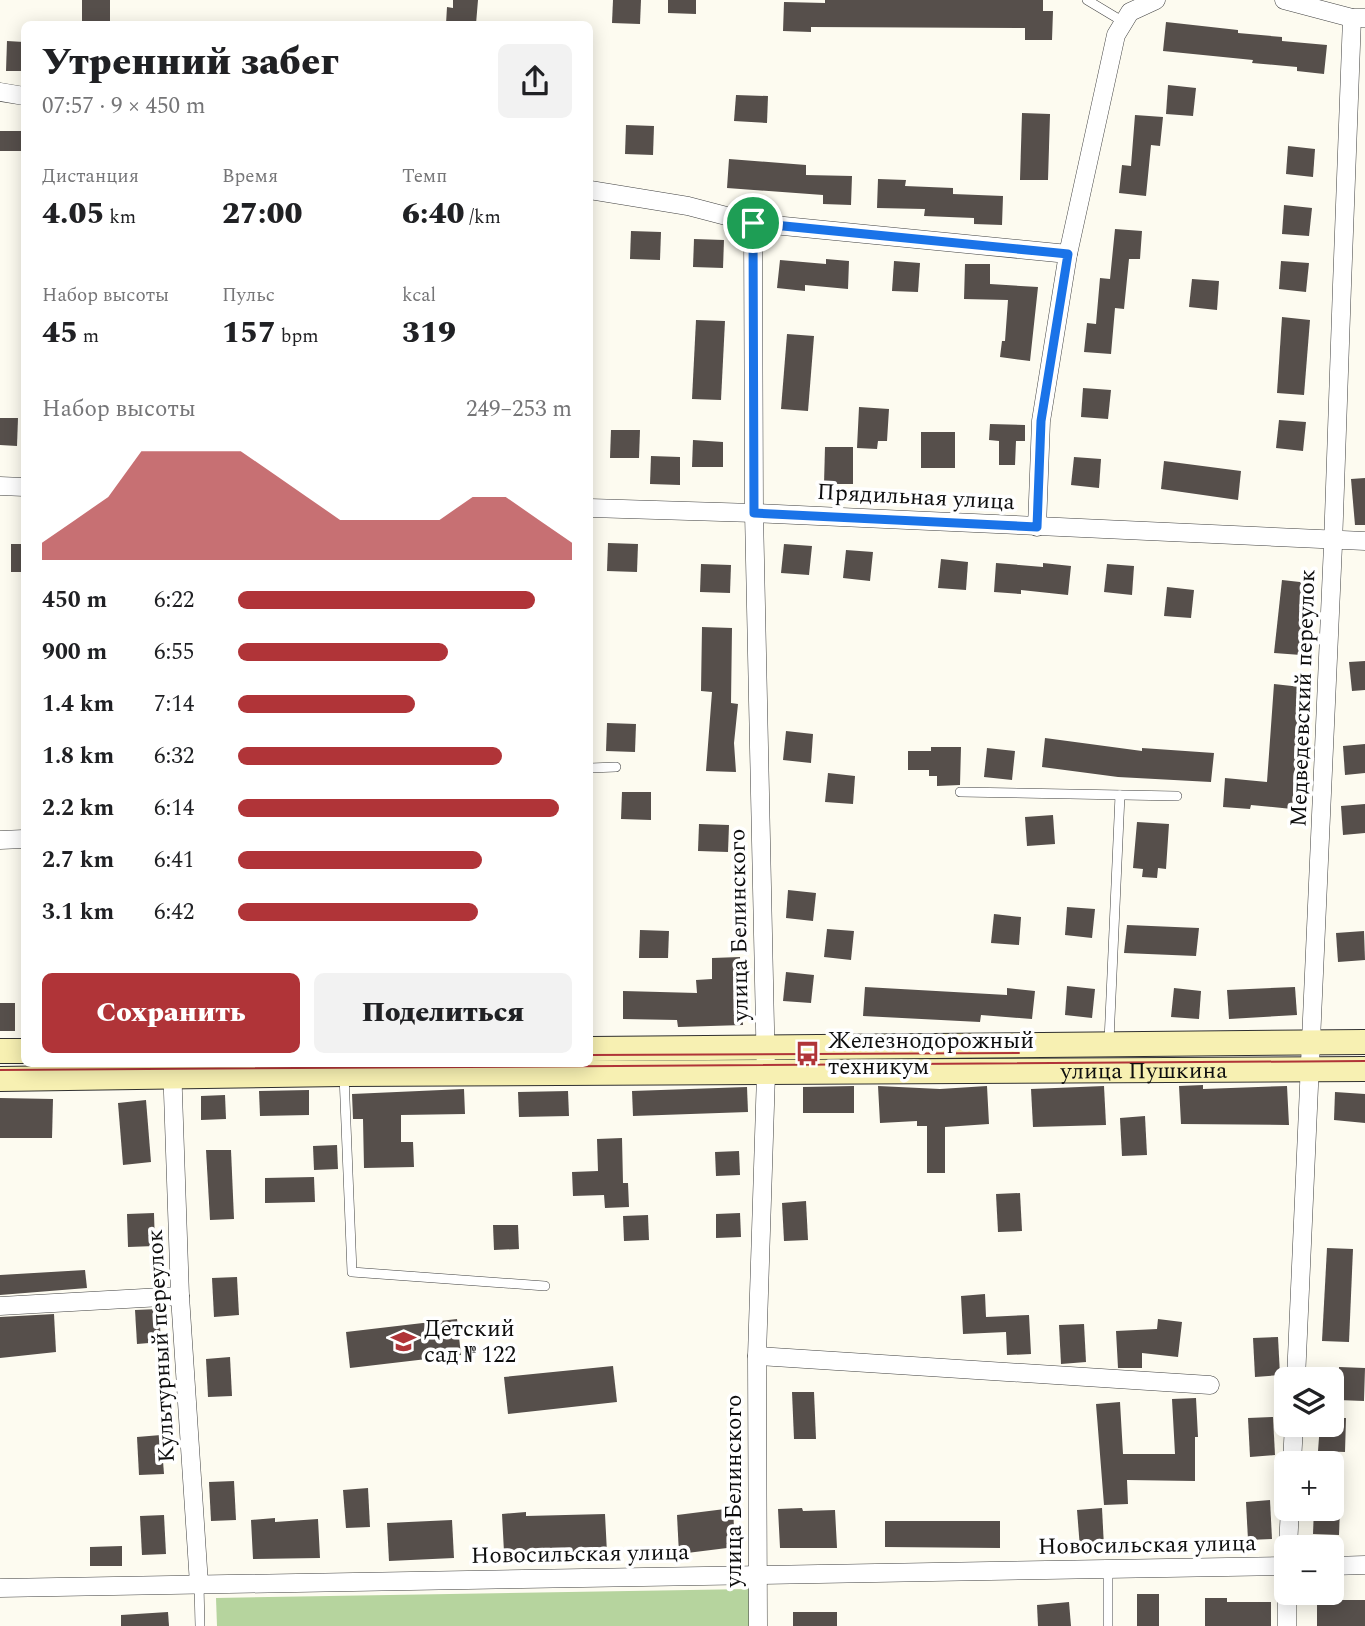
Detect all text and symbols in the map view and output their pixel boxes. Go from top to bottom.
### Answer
text: Утренний забег [42,34,338,92]
button: share [498,44,572,118]
text: 07:57 · 9 × 450 m [42,89,206,124]
text: Дистанция [42,162,139,191]
text: Время [222,162,278,191]
text: Темп [402,162,447,191]
text: 4.05 [42,191,104,237]
text: 27:00 [222,191,302,237]
text: 6:40 [402,191,464,237]
pin [723,193,783,253]
text: km [104,203,136,232]
text: /km [464,203,501,232]
icon: arrive [734,204,772,242]
text: Набор высоты [42,281,169,310]
text: Пульс [222,281,275,310]
text: kcal [402,281,436,310]
text: 45 [42,310,78,356]
text: 157 [222,310,276,356]
text: 319 [402,310,456,356]
text: m [78,322,99,351]
text: bpm [276,322,319,351]
text: Набор высоты [42,392,196,427]
text: 249–253 m [466,392,572,427]
street label: Прядильная улица [816,475,1016,520]
street label: Медведевский переулок [1282,568,1325,828]
text: 450 m [42,583,107,618]
text: 6:22 [154,583,194,618]
text: 900 m [42,635,107,670]
text: 6:55 [154,635,194,670]
text: 1.4 km [42,687,114,722]
text: 7:14 [154,687,194,722]
text: 1.8 km [42,739,114,774]
text: 6:32 [154,739,194,774]
text: 2.2 km [42,791,114,826]
text: 6:14 [154,791,194,826]
street label: улица Белинского [720,828,759,1023]
text: 2.7 km [42,843,114,878]
text: 6:41 [154,843,194,878]
text: 3.1 km [42,895,114,930]
text: 6:42 [154,895,194,930]
button: Сохранить [42,973,300,1053]
button: Поделиться [314,973,572,1053]
place label: Железнодорожный техникум [828,1024,1034,1085]
bus stop icon: Железнодорожный техникум [794,1039,822,1067]
street label: улица Пушкина [1059,1054,1227,1089]
street label: Культурный переулок [138,1228,185,1463]
place label: Детский сад № 122 [424,1312,516,1373]
school or university icon: Детский сад № 122 [390,1327,418,1355]
map controls [1274,1367,1344,1605]
button: layers [1274,1367,1344,1437]
street label: улица Белинского [717,1395,752,1588]
button: + [1274,1451,1344,1521]
street label: Новосильская улица [1037,1526,1257,1565]
street label: Новосильская улица [470,1535,690,1574]
button: − [1274,1535,1344,1605]

